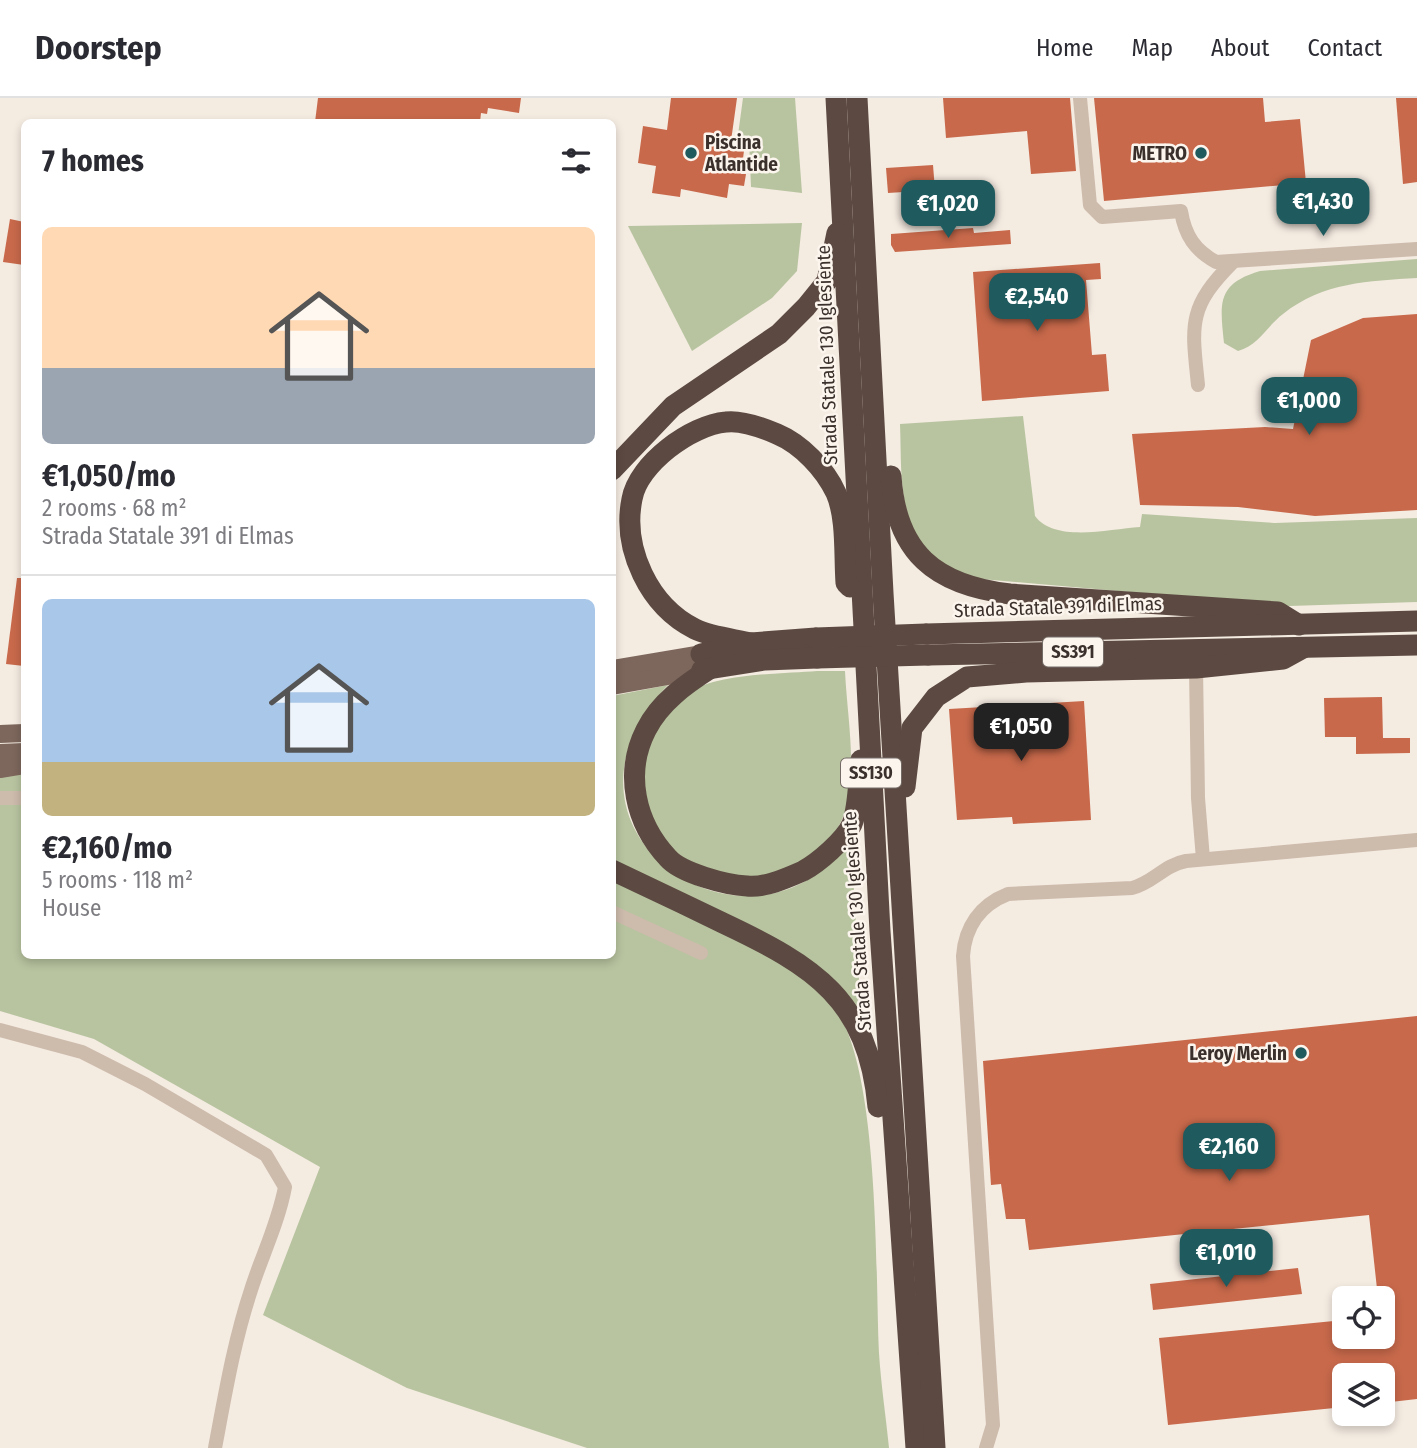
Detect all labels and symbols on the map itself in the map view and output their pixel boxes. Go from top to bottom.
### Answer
place label: Piscina Atlantide [704,131,778,176]
place label: METRO [1133,142,1187,165]
marker: Piscina Atlantide [683,145,699,161]
marker: METRO [1193,145,1209,161]
pin: €1,430 [1266,178,1380,238]
pin: €1,020 [891,180,1005,240]
street label: Strada Statale 130 Iglesiente [812,245,842,465]
pin: €2,540 [980,274,1094,333]
pin: €1,000 [1252,378,1366,437]
street label: Strada Statale 391 di Elmas [954,592,1162,622]
road number: SS391 [1043,638,1103,666]
pin: €1,050 [964,704,1078,763]
road number: SS130 [841,758,901,788]
street label: Strada Statale 130 Iglesiente [838,811,876,1031]
place label: Leroy Merlin [1189,1042,1287,1065]
marker: Leroy Merlin [1293,1045,1309,1061]
pin: €2,160 [1172,1124,1286,1183]
pin: €1,010 [1169,1230,1283,1289]

